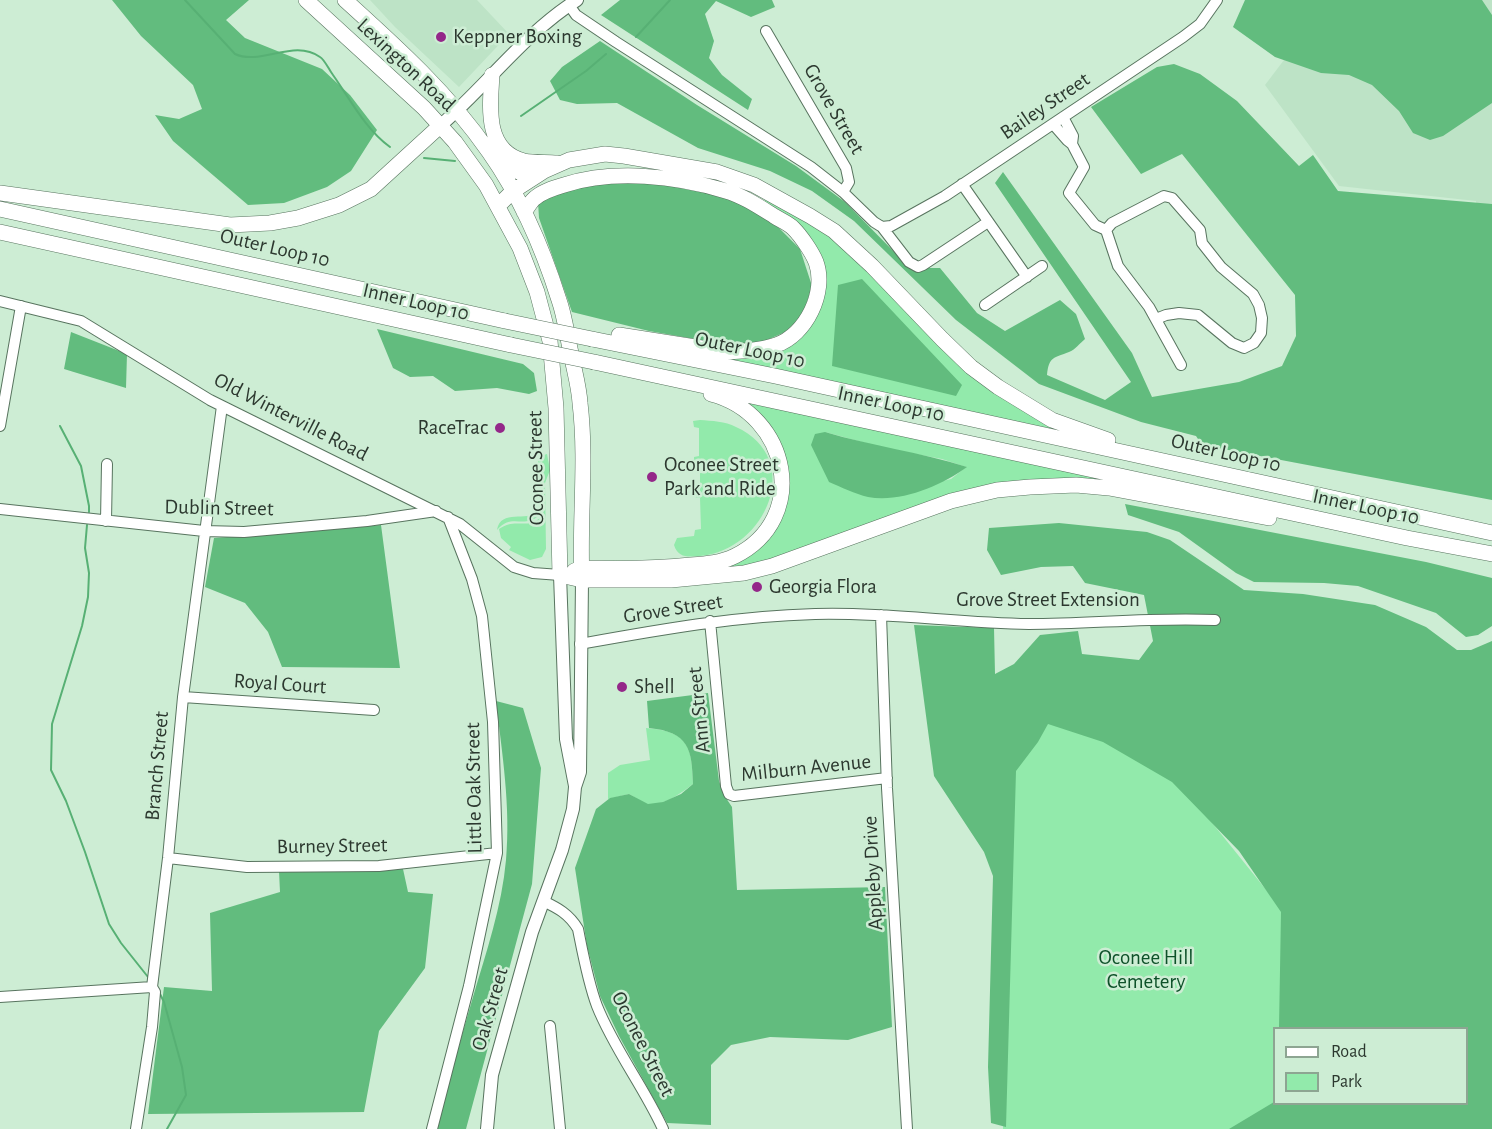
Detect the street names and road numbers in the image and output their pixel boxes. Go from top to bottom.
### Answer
street label: Lexington Road [351,13,461,117]
street label: Grove Street [798,59,870,159]
street label: Bailey Street [995,67,1095,145]
street label: Outer Loop 10 [218,223,332,273]
street label: Inner Loop 10 [360,278,472,326]
street label: Outer Loop 10 [693,326,807,374]
street label: Old Winterville Road [210,367,372,467]
street label: Inner Loop 10 [835,380,947,428]
street label: Oconee Street [522,410,550,526]
street label: Outer Loop 10 [1169,428,1283,478]
street label: Inner Loop 10 [1310,483,1422,531]
street label: Dublin Street [164,494,274,522]
street label: Grove Street Extension [956,587,1140,613]
street label: Grove Street [622,589,724,629]
street label: Ann Street [682,666,716,754]
street label: Royal Court [233,668,327,700]
street label: Branch Street [140,710,174,822]
street label: Little Oak Street [460,722,488,854]
street label: Milburn Avenue [740,749,872,787]
street label: Appleby Drive [857,815,889,931]
street label: Burney Street [276,832,388,860]
street label: Oak Street [466,964,514,1054]
street label: Oconee Street [606,987,680,1101]

